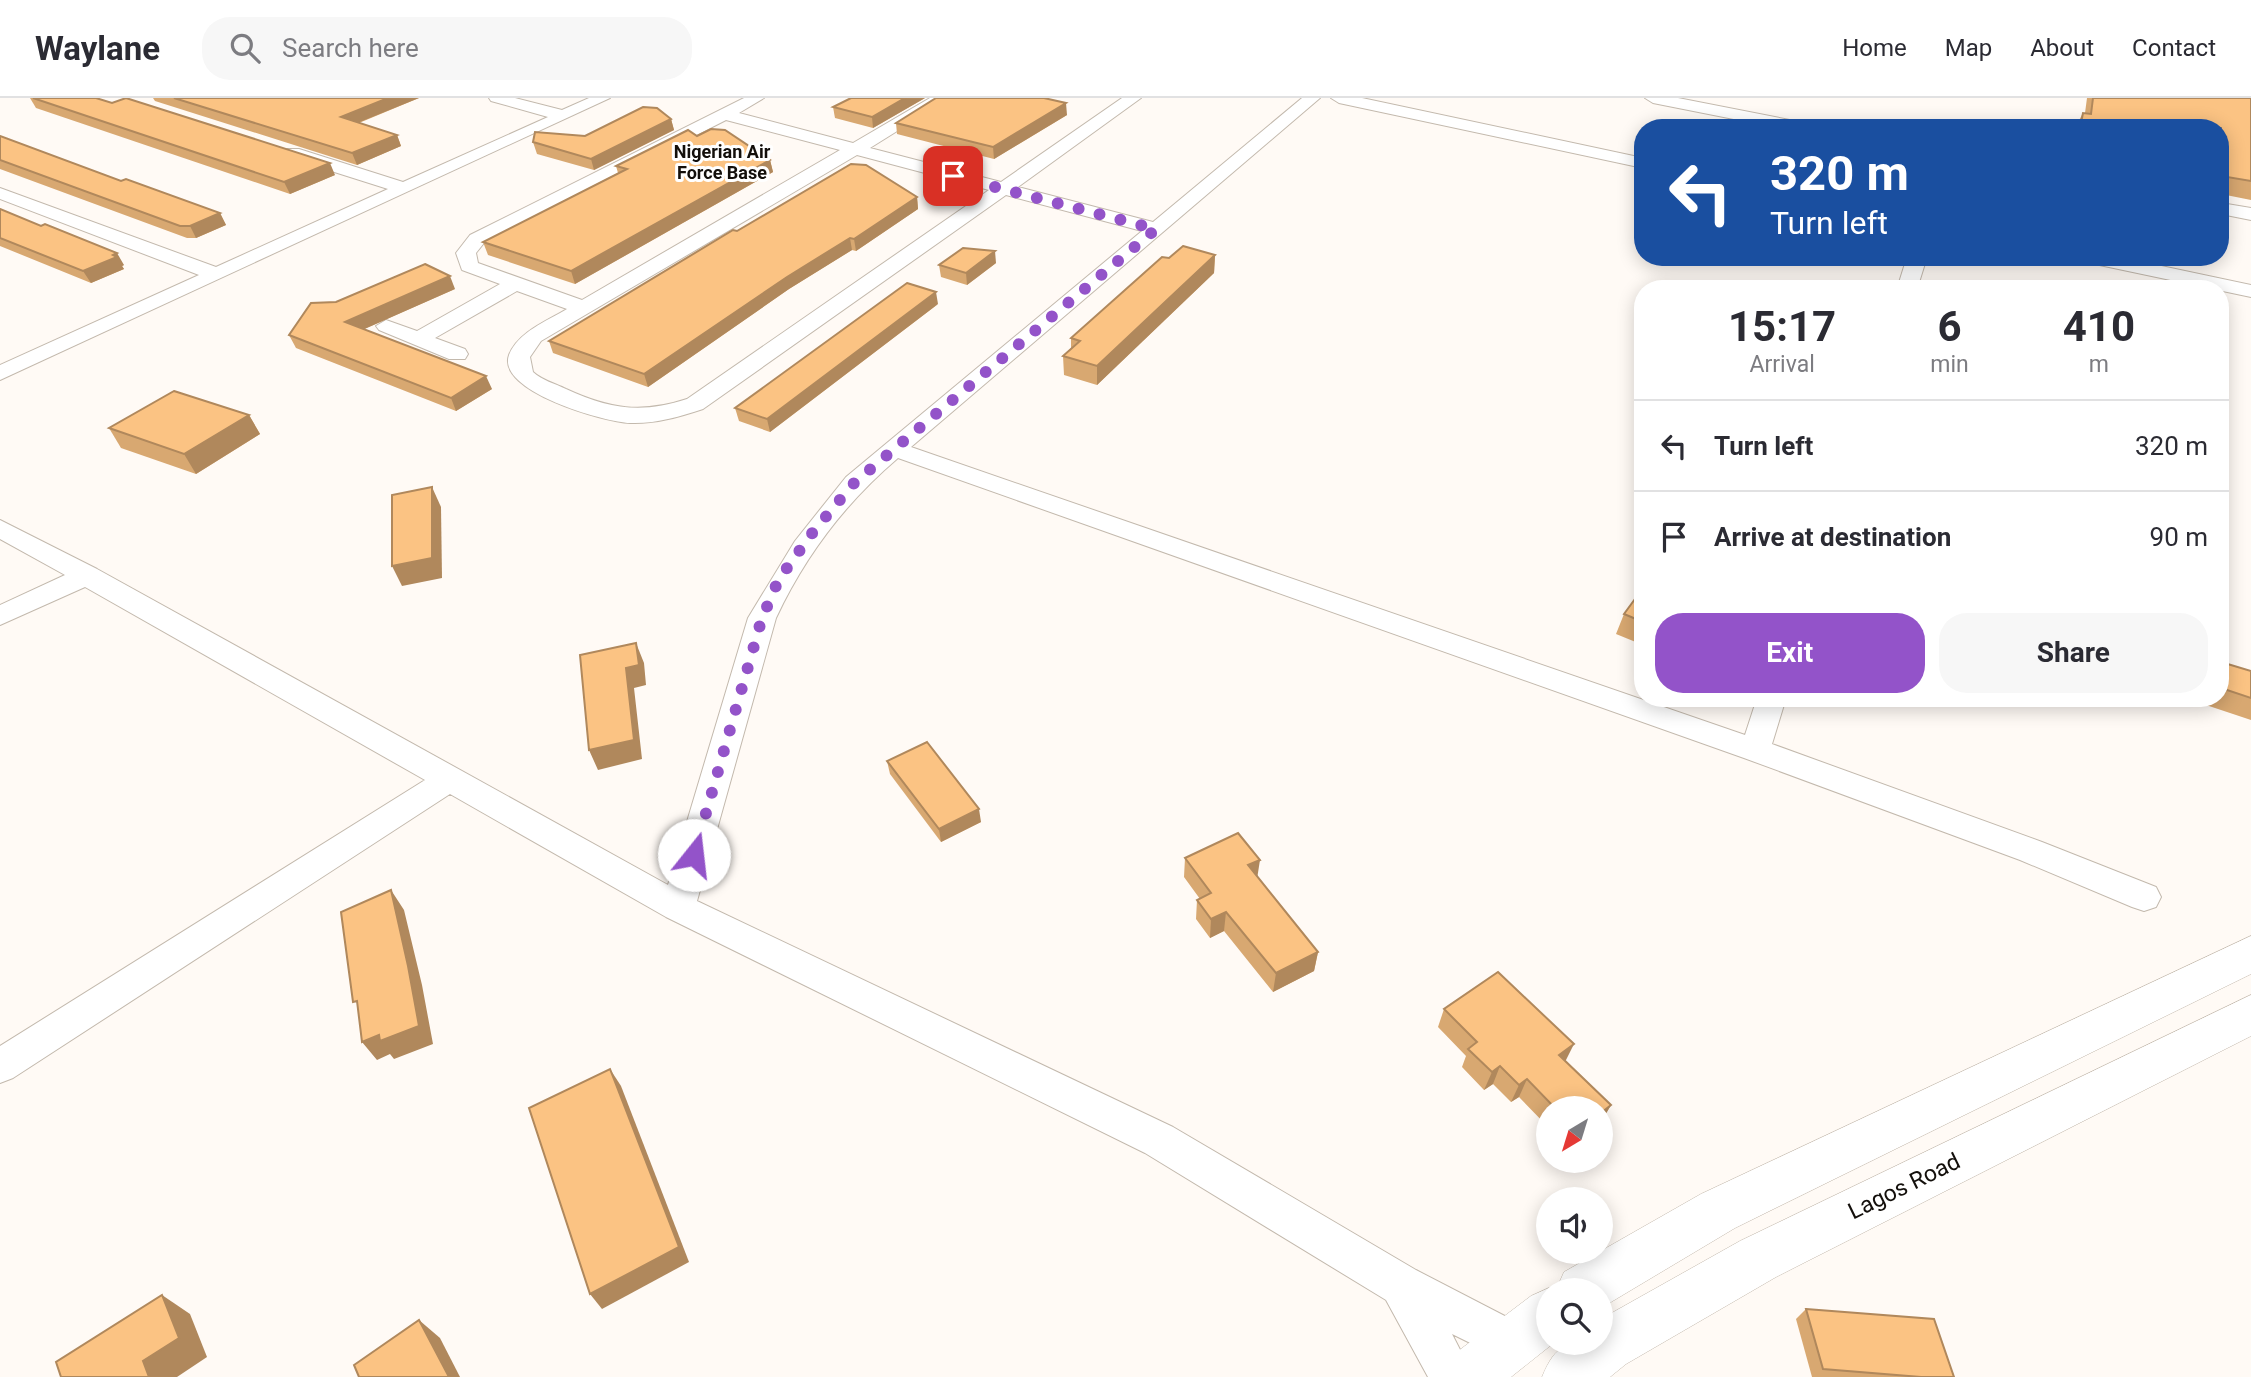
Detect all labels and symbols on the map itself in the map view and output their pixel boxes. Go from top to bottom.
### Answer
district label: Nigerian Air Force Base [674,141,771,183]
pin [923,146,983,206]
position arrow [657,818,731,892]
north arrow [1536,1096,1614,1172]
street label: Lagos Road [1844,1148,1965,1225]

